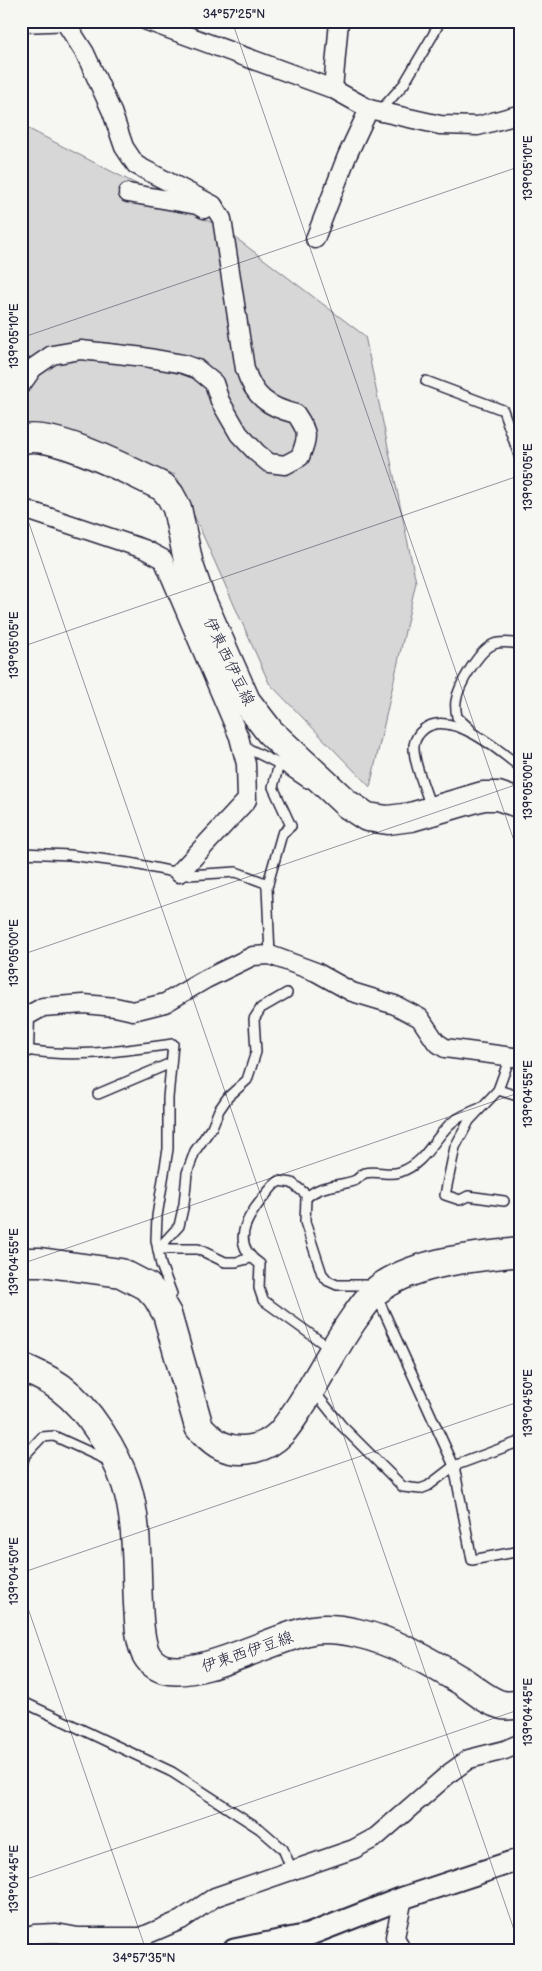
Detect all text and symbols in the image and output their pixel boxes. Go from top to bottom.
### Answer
text: 34°57'25"N [203,7,265,22]
text: 139°05'10"E [521,135,536,201]
text: 139°05'10"E [7,303,22,369]
text: 139°05'05"E [521,443,536,511]
text: 139°05'05"E [7,611,22,679]
street label: 伊東西伊豆線 [199,614,258,709]
text: 139°05'00"E [521,752,536,820]
text: 139°05'00"E [7,919,22,987]
text: 139°04'55"E [521,1060,536,1128]
text: 139°04'55"E [7,1228,22,1296]
text: 139°04'50"E [521,1369,536,1437]
text: 139°04'50"E [7,1537,22,1605]
street label: 伊東西伊豆線 [199,1628,296,1677]
text: 139°04'45"E [521,1678,536,1746]
text: 139°04'45"E [7,1845,22,1913]
text: 34°57'35"N [113,1951,175,1966]

